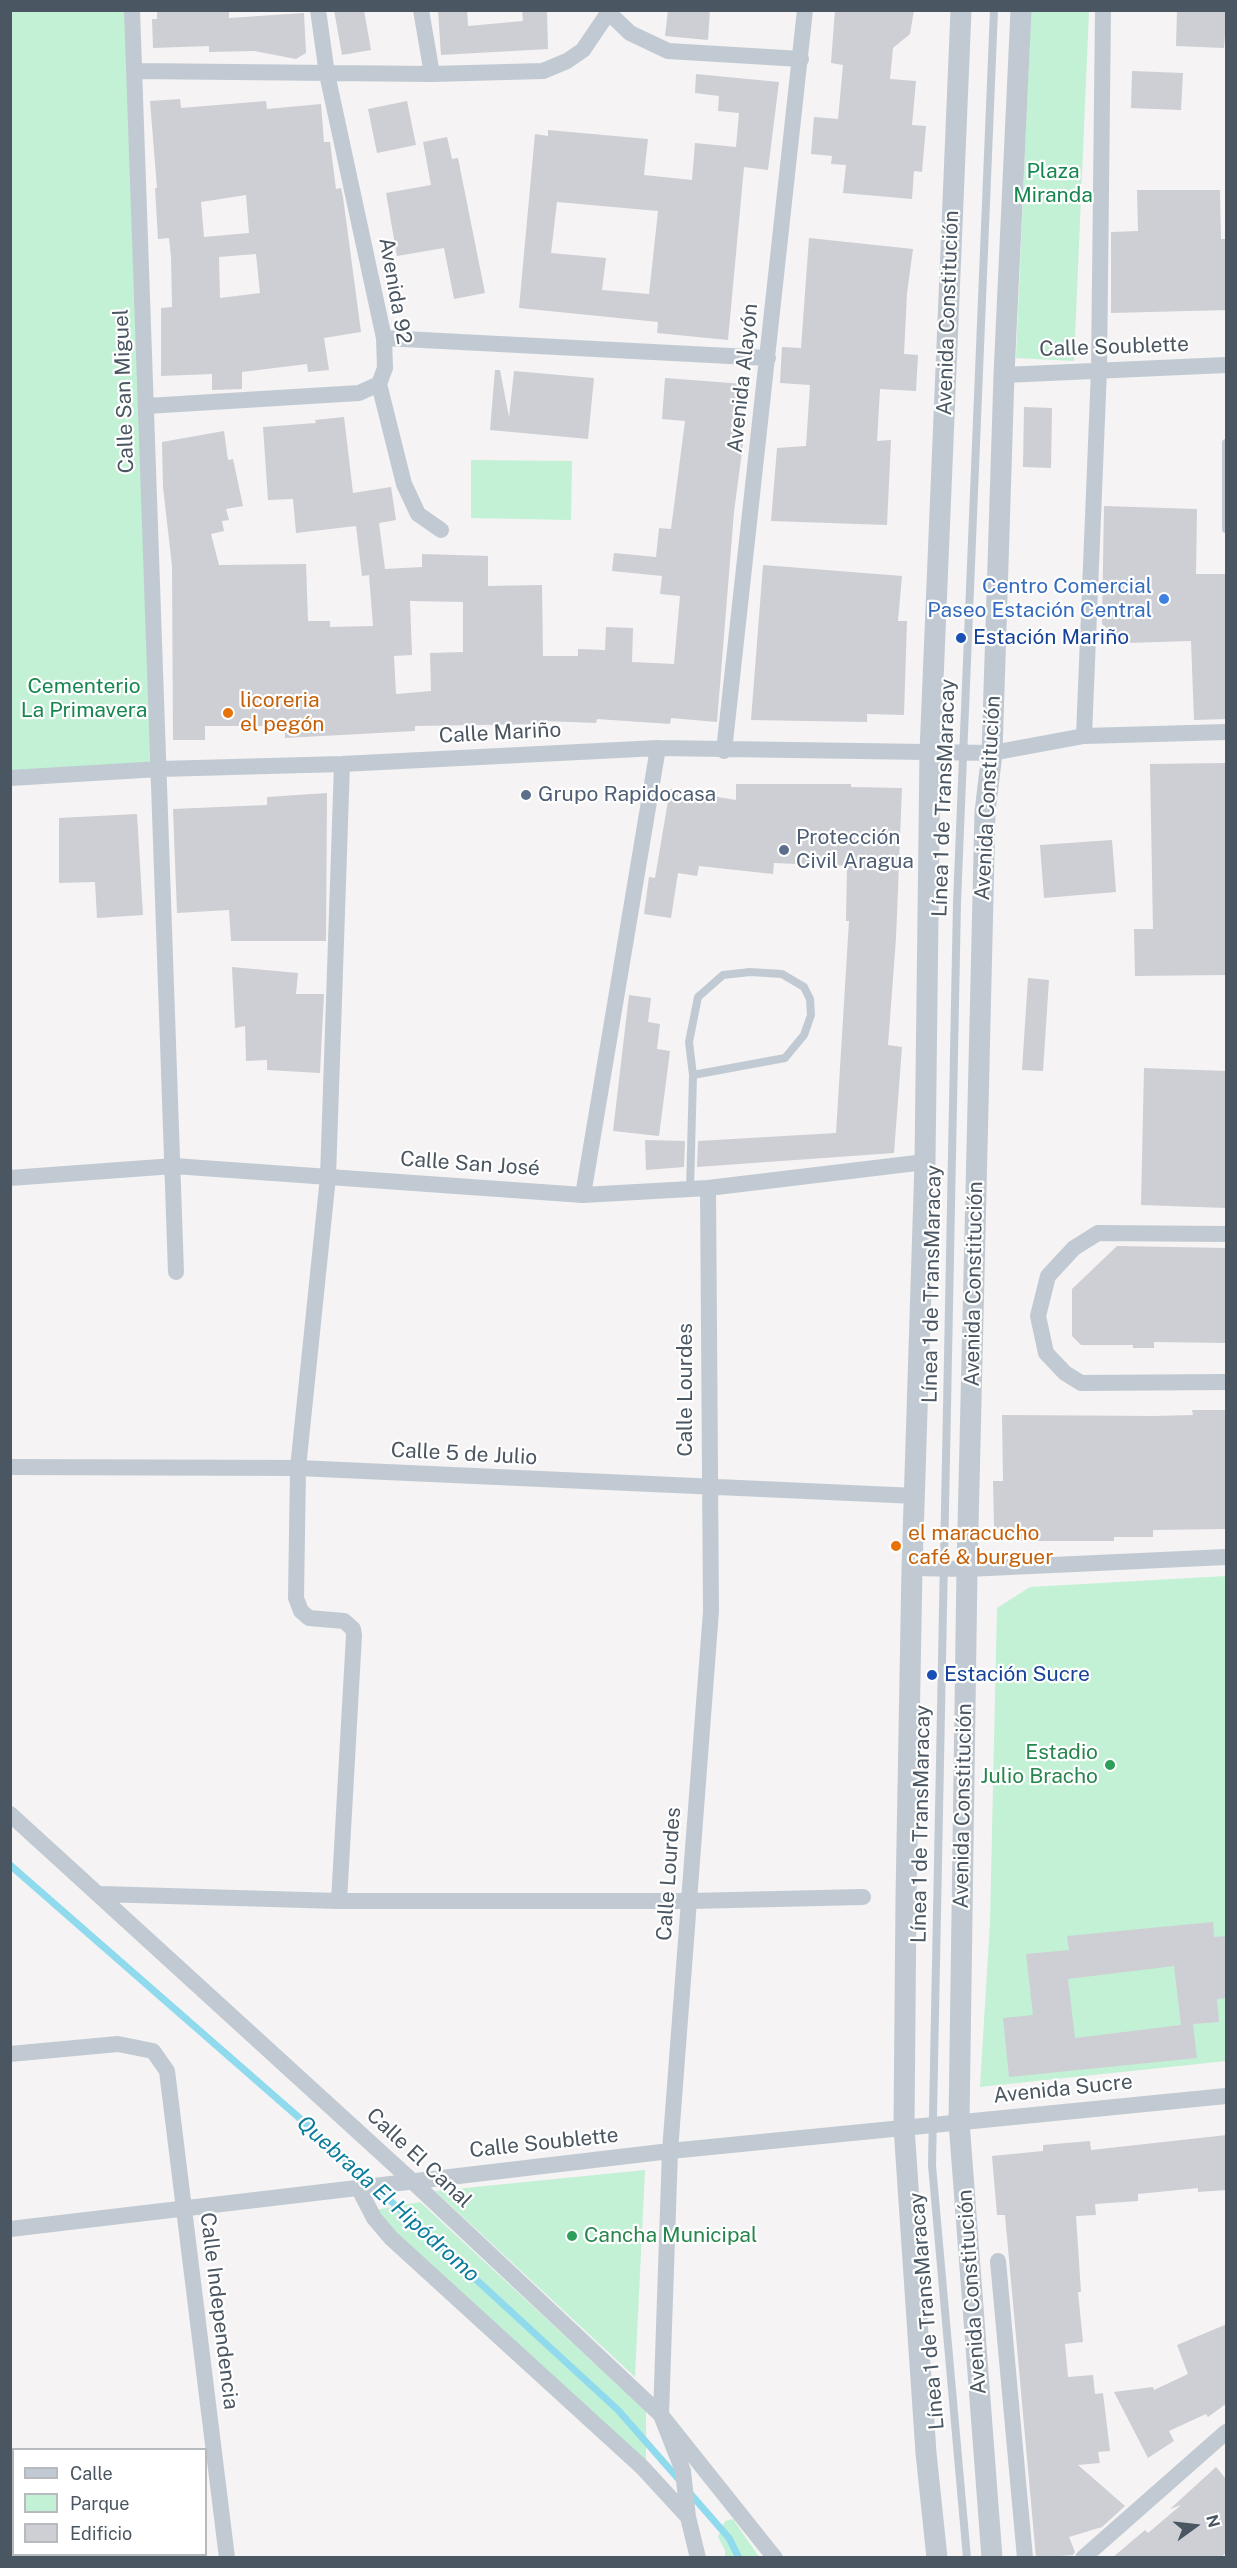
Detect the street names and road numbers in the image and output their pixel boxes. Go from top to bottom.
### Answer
street label: Avenida Constitución [932,210,964,416]
street label: Avenida 92 [373,236,417,346]
street label: Avenida Alayón [723,302,763,454]
street label: Calle San Miguel [109,308,139,474]
street label: Calle Soublette [1039,332,1189,362]
street label: Línea 1 de TransMaracay [927,678,961,918]
street label: Avenida Constitución [970,695,1006,901]
street label: Calle Mariño [438,717,562,749]
street label: Calle San José [399,1147,541,1181]
street label: Línea 1 de TransMaracay [917,1165,947,1403]
street label: Avenida Constitución [960,1181,988,1387]
street label: Calle Lourdes [673,1323,699,1457]
street label: Calle 5 de Julio [390,1438,538,1470]
street label: Avenida Constitución [949,1703,977,1909]
street label: Línea 1 de TransMaracay [906,1705,936,1943]
street label: Calle Lourdes [652,1806,686,1942]
street label: Avenida Sucre [992,2069,1134,2109]
street label: Calle El Canal [361,2103,477,2213]
street label: Calle Soublette [468,2123,620,2163]
street label: Avenida Constitución [952,2189,992,2395]
street label: Línea 1 de TransMaracay [904,2191,950,2431]
street label: Calle Independencia [194,2211,244,2411]

